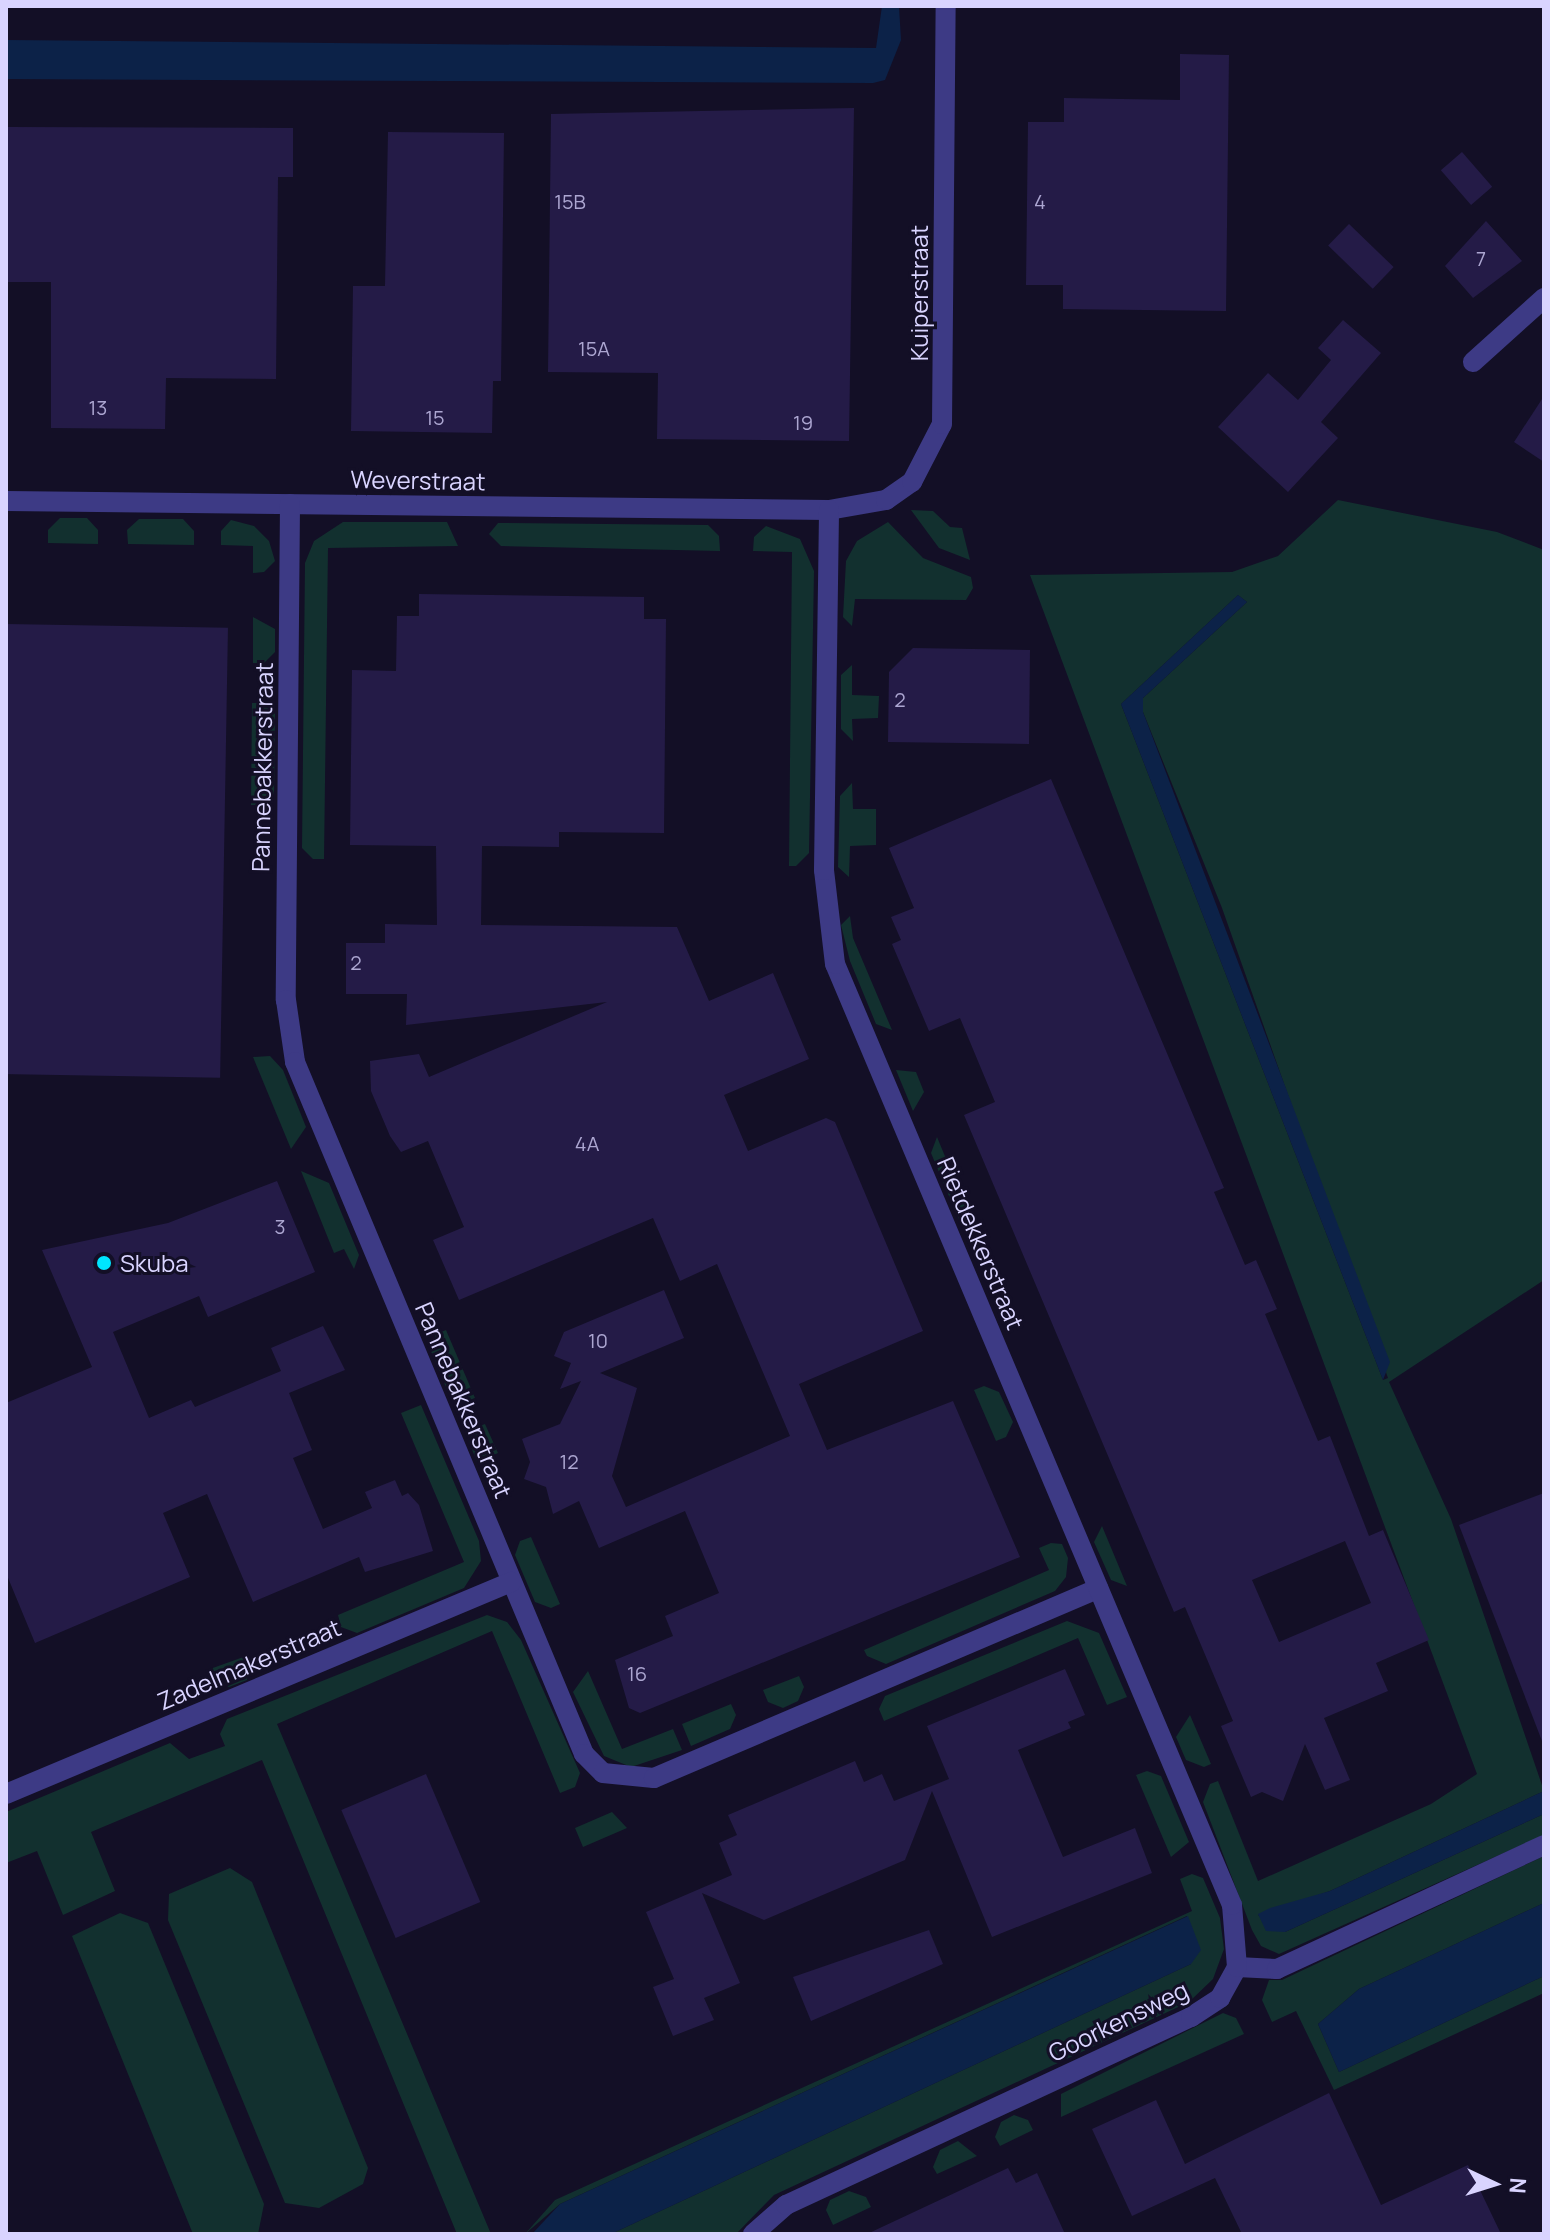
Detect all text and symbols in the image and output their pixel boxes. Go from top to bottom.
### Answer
house number: 15B [554,189,586,213]
house number: 4 [1034,189,1046,213]
street label: Kuiperstraat [905,225,933,361]
house number: 7 [1476,246,1486,270]
house number: 15A [578,336,610,360]
house number: 13 [89,395,107,419]
house number: 15 [425,405,445,429]
house number: 19 [793,410,813,434]
street label: Weverstraat [350,464,486,496]
street label: Pannebakkerstraat [246,662,278,872]
house number: 2 [894,687,906,711]
house number: 2 [350,950,362,974]
house number: 4A [575,1131,599,1155]
street label: Rietdekkerstraat [932,1152,1030,1334]
house number: 3 [274,1214,286,1238]
place label: Skuba [120,1249,188,1277]
marker: Skuba [95,1254,113,1272]
street label: Pannebakkerstraat [410,1298,518,1502]
house number: 10 [588,1328,608,1352]
house number: 12 [559,1449,579,1473]
street label: Zadelmakerstraat [153,1612,345,1716]
house number: 16 [627,1661,647,1685]
street label: Goorkensweg [1043,1975,1193,2067]
north arrow [1454,2144,1534,2224]
text: N [1502,2177,1533,2195]

